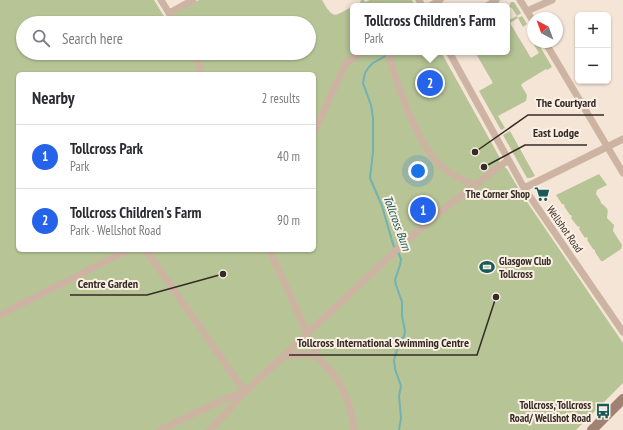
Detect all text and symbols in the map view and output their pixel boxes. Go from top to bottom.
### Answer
popup [350,3,510,55]
text: Tollcross Children's Farm [364,11,496,30]
north arrow [527,12,563,48]
map controls [575,12,611,84]
button: + [575,12,611,48]
search box [16,16,316,60]
icon: search [30,27,52,49]
text: Search here [62,29,123,48]
text: Park [364,30,384,47]
button: − [575,48,611,84]
pin: 2 [417,68,443,98]
text: Nearby [32,87,75,109]
text: 2 results [261,90,300,107]
callout: The Courtyard [528,91,604,115]
text: The Courtyard [536,95,596,110]
callout: East Lodge [525,121,587,145]
text: East Lodge [533,125,579,140]
text: Tollcross Park [70,139,143,158]
text: 1 [42,148,48,165]
text: 40 m [277,148,300,165]
text: Park [70,158,89,175]
your location [408,161,428,181]
supermarket icon: The Corner Shop [533,185,551,203]
place label: The Corner Shop [465,187,530,201]
water label: Tollcross Burn [381,193,415,253]
pin: 1 [410,195,436,225]
text: Tollcross Children's Farm [70,203,202,222]
street label: Wellshot Road [544,203,586,255]
text: 2 [42,212,48,229]
text: 90 m [277,212,300,229]
text: Park · Wellshot Road [70,222,161,239]
place label: Glasgow Club Tollcross [499,254,551,281]
sports icon: Glasgow Club Tollcross [478,258,496,276]
callout: Centre Garden [70,271,147,295]
text: Centre Garden [78,276,138,291]
callout: Tollcross International Swimming Centre [289,331,477,355]
text: Tollcross International Swimming Centre [297,335,469,350]
place label: Tollcross, Tollcross Road/ Wellshot Road [510,398,591,425]
bus stop icon: Tollcross, Tollcross Road/ Wellshot Road [594,402,612,420]

